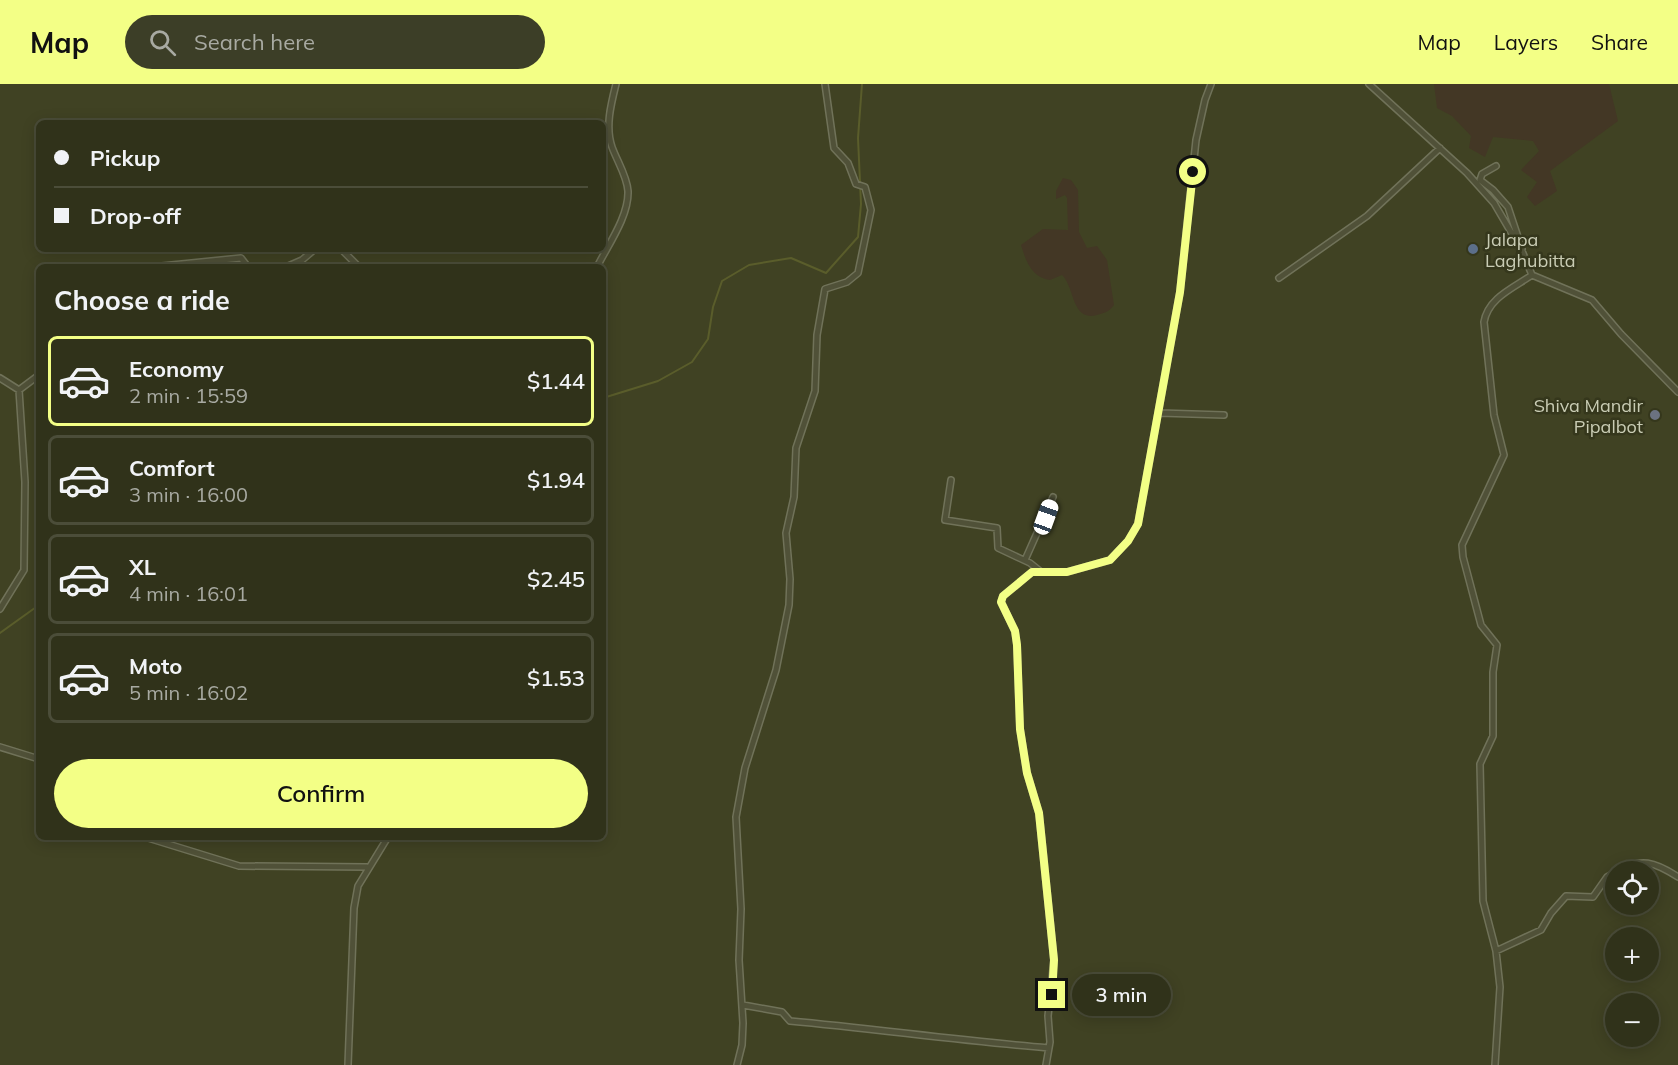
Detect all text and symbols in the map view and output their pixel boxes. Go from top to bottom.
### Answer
search box [125,15,545,69]
text: Map [30,25,89,60]
icon: search [146,26,179,59]
text: Search here [194,28,315,56]
text: Map [1418,29,1461,55]
text: Layers [1494,29,1558,55]
text: Share [1591,29,1648,55]
text: Pickup [90,144,160,172]
route start [1179,158,1206,185]
text: Drop-off [90,202,181,230]
place label: Jalapa Laghubitta [1485,228,1576,272]
marker: Jalapa Laghubitta [1466,242,1480,256]
text: Choose a ride [54,283,230,317]
icon: car [57,354,111,408]
text: Economy [129,355,224,383]
text: $1.44 [527,367,585,395]
text: 2 min · 15:59 [129,383,248,408]
place label: Shiva Mandir Pipalbot [1534,394,1643,438]
marker: Shiva Mandir Pipalbot [1648,408,1662,422]
icon: car [57,453,111,507]
text: Comfort [129,454,215,482]
text: $1.94 [527,466,585,494]
text: 3 min · 16:00 [129,482,248,507]
car [1031,497,1061,537]
icon: car [57,552,111,606]
text: XL [129,553,156,581]
text: $2.45 [527,565,585,593]
text: 4 min · 16:01 [129,581,248,606]
icon: car [57,651,111,705]
text: Moto [129,652,182,680]
text: $1.53 [527,664,585,692]
text: 5 min · 16:02 [129,680,248,705]
button: Confirm [54,759,588,828]
map controls [1605,861,1659,1047]
button: locate [1605,861,1659,915]
button: + [1605,927,1659,981]
callout: 3 min [1073,974,1172,1016]
route end [1038,981,1065,1008]
text: 3 min [1096,982,1147,1007]
button: − [1605,993,1659,1047]

